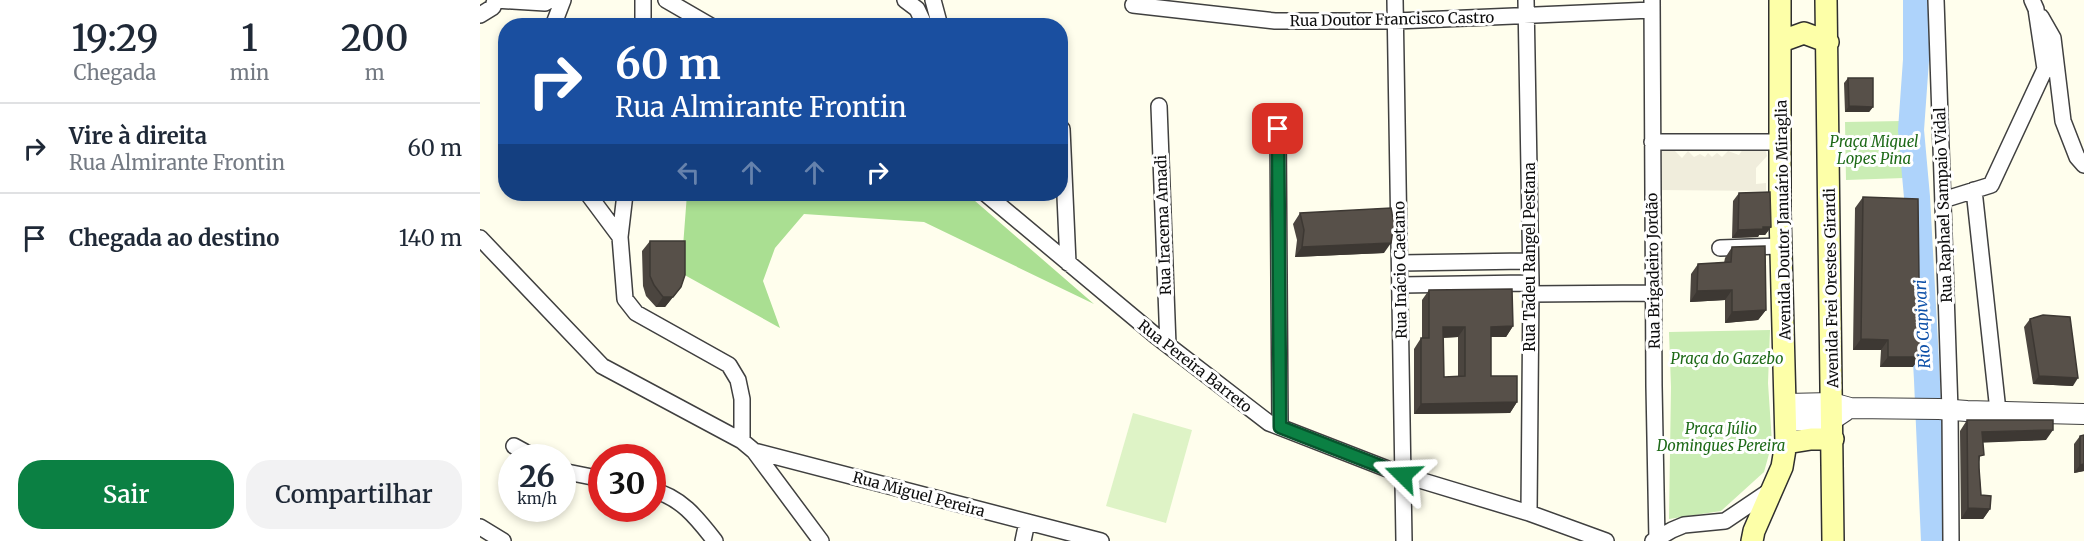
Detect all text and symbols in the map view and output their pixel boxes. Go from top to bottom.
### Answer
street label: Rua Doutor Francisco Castro [1290,8,1495,30]
text: 19:29 [71,16,158,61]
text: 1 [241,16,258,61]
text: 200 [341,16,409,61]
text: 60 m [615,38,721,90]
icon: right [516,42,594,120]
text: Chegada [74,60,156,85]
text: min [230,60,269,85]
text: m [365,60,385,85]
text: Rua Almirante Frontin [615,90,907,124]
street label: Avenida Doutor Januário Miraglia [1771,100,1795,341]
pin [1252,103,1303,154]
street label: Rua Raphael Sampaio Vidal [1930,107,1956,303]
icon: arrive [1261,112,1294,145]
text: Vire à direita [69,122,207,150]
icon: right [18,132,51,165]
park label: Praça Miguel Lopes Pina [1829,132,1919,168]
text: 60 m [408,134,462,162]
text: Rua Almirante Frontin [69,150,285,175]
street label: Rua Iracema Amadi [1151,154,1175,296]
icon: left [672,156,705,189]
icon: ahead [735,156,768,189]
icon: ahead [798,156,831,189]
icon: right [861,156,894,189]
street label: Rua Tadeu Rangel Pestana [1520,162,1539,352]
street label: Avenida Frei Orestes Girardi [1820,188,1842,389]
street label: Rua Brigadeiro Jordão [1642,192,1664,349]
street label: Rua Inácio Caetano [1389,201,1411,339]
icon: arrive [18,222,51,255]
text: Chegada ao destino [69,224,279,252]
text: 140 m [399,224,462,252]
water label: Rio Capivari [1910,279,1934,369]
street label: Rua Pereira Barreto [1134,316,1256,417]
park label: Praça do Gazebo [1671,349,1783,368]
park label: Praça Júlio Domingues Pereira [1656,419,1785,455]
position arrow [1371,443,1435,507]
speed limit sign: 30 [588,444,666,522]
text: 26 [519,457,555,495]
button: Sair [18,460,234,529]
button: Compartilhar [246,460,462,529]
street label: Rua Miguel Pereira [851,467,987,521]
text: km/h [517,489,557,508]

